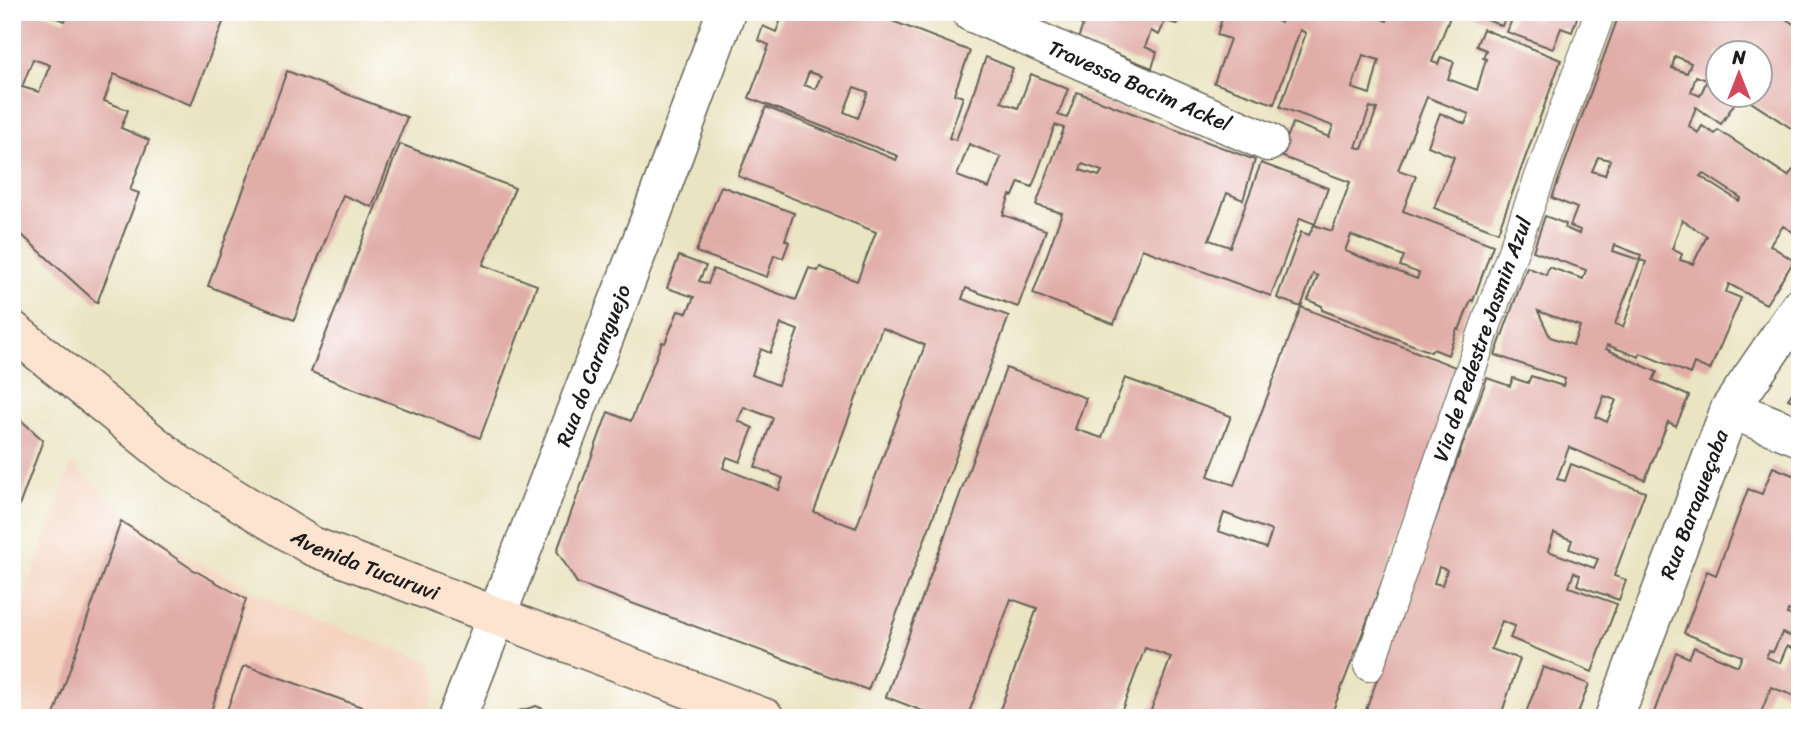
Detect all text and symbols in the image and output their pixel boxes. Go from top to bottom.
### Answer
street label: Travessa Bacim Ackel [1042,29,1238,143]
north arrow [1703,38,1773,108]
text: N [1731,41,1746,74]
street label: Via de Pedestre Jasmin Azul [1422,210,1543,467]
street label: Rua do Caranguejo [545,278,642,452]
street label: Rua Baraqueçaba [1649,424,1740,585]
street label: Avenida Tucuruvi [283,518,446,612]

